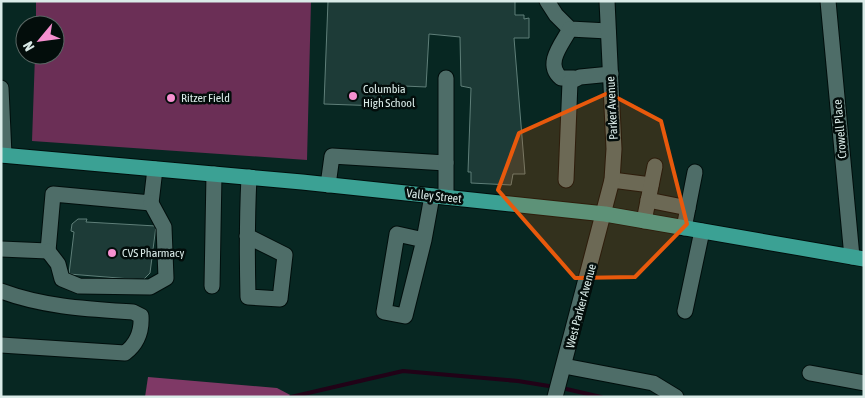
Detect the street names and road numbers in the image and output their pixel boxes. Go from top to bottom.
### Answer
street label: Parker Avenue [603,76,621,140]
street label: Crowell Place [830,99,850,159]
street label: Valley Street [406,186,463,206]
street label: West Parker Avenue [563,262,599,350]

